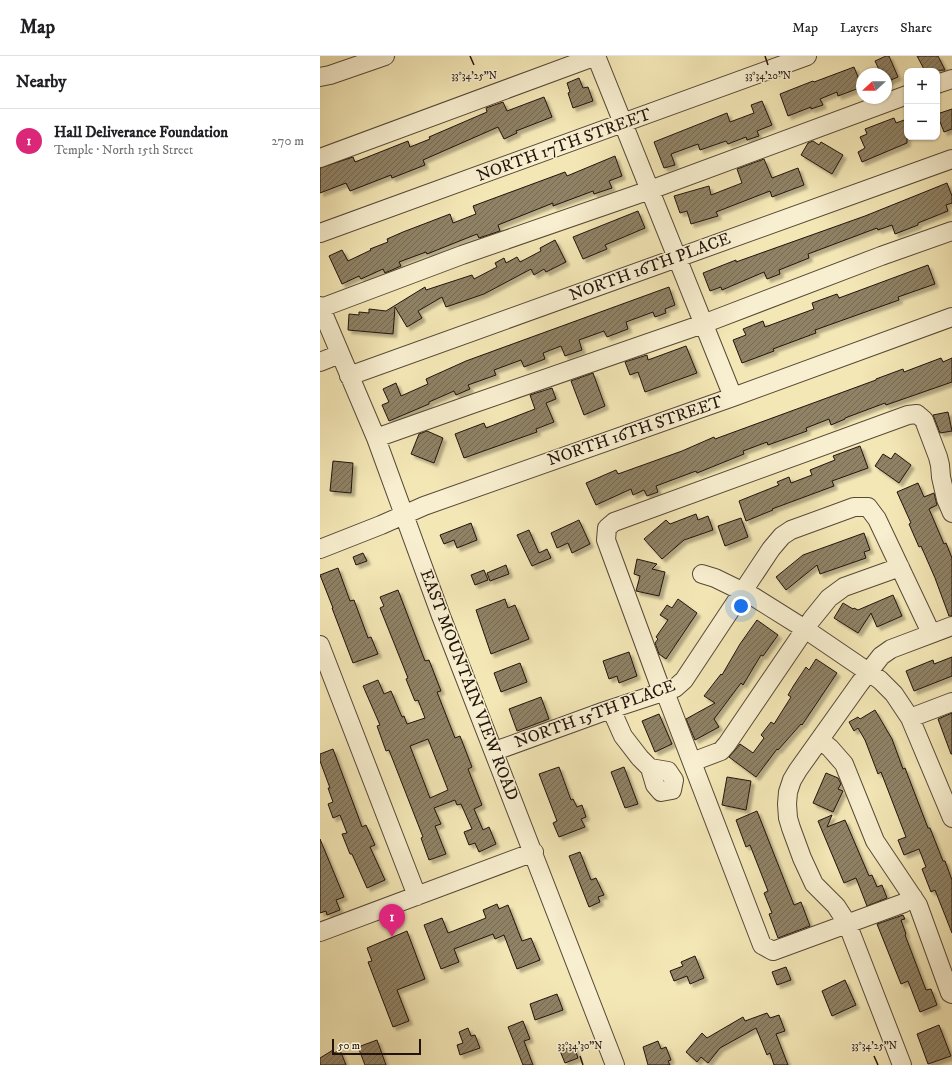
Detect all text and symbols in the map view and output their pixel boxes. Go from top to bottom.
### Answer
text: Map [20,16,55,39]
text: Map [792,19,818,37]
text: Layers [840,19,878,37]
text: Share [900,19,932,37]
north arrow [856,68,892,104]
map controls [904,68,940,140]
button: + [904,68,940,104]
text: 33°34'25"N [451,70,497,82]
text: 33°34'20"N [745,70,791,82]
text: Nearby [16,71,66,93]
street label: NORTH 17TH STREET [474,103,654,187]
button: − [904,104,940,140]
text: Hall Deliverance Foundation [54,123,228,142]
text: 1 [27,133,31,149]
text: 270 m [272,133,304,149]
text: Temple · North 15th Street [54,142,193,158]
street label: NORTH 16TH PLACE [566,228,734,306]
street label: NORTH 16TH STREET [545,391,726,471]
street label: EAST MOUNTAIN VIEW ROAD [415,566,523,804]
your location [731,596,751,616]
street label: NORTH 15TH PLACE [512,675,678,753]
pin: 1 [379,904,405,937]
scale bar [332,1037,421,1056]
text: 50 m [338,1039,360,1053]
text: 33°34'30"N [558,1040,603,1052]
text: 33°34'25"N [851,1040,897,1052]

